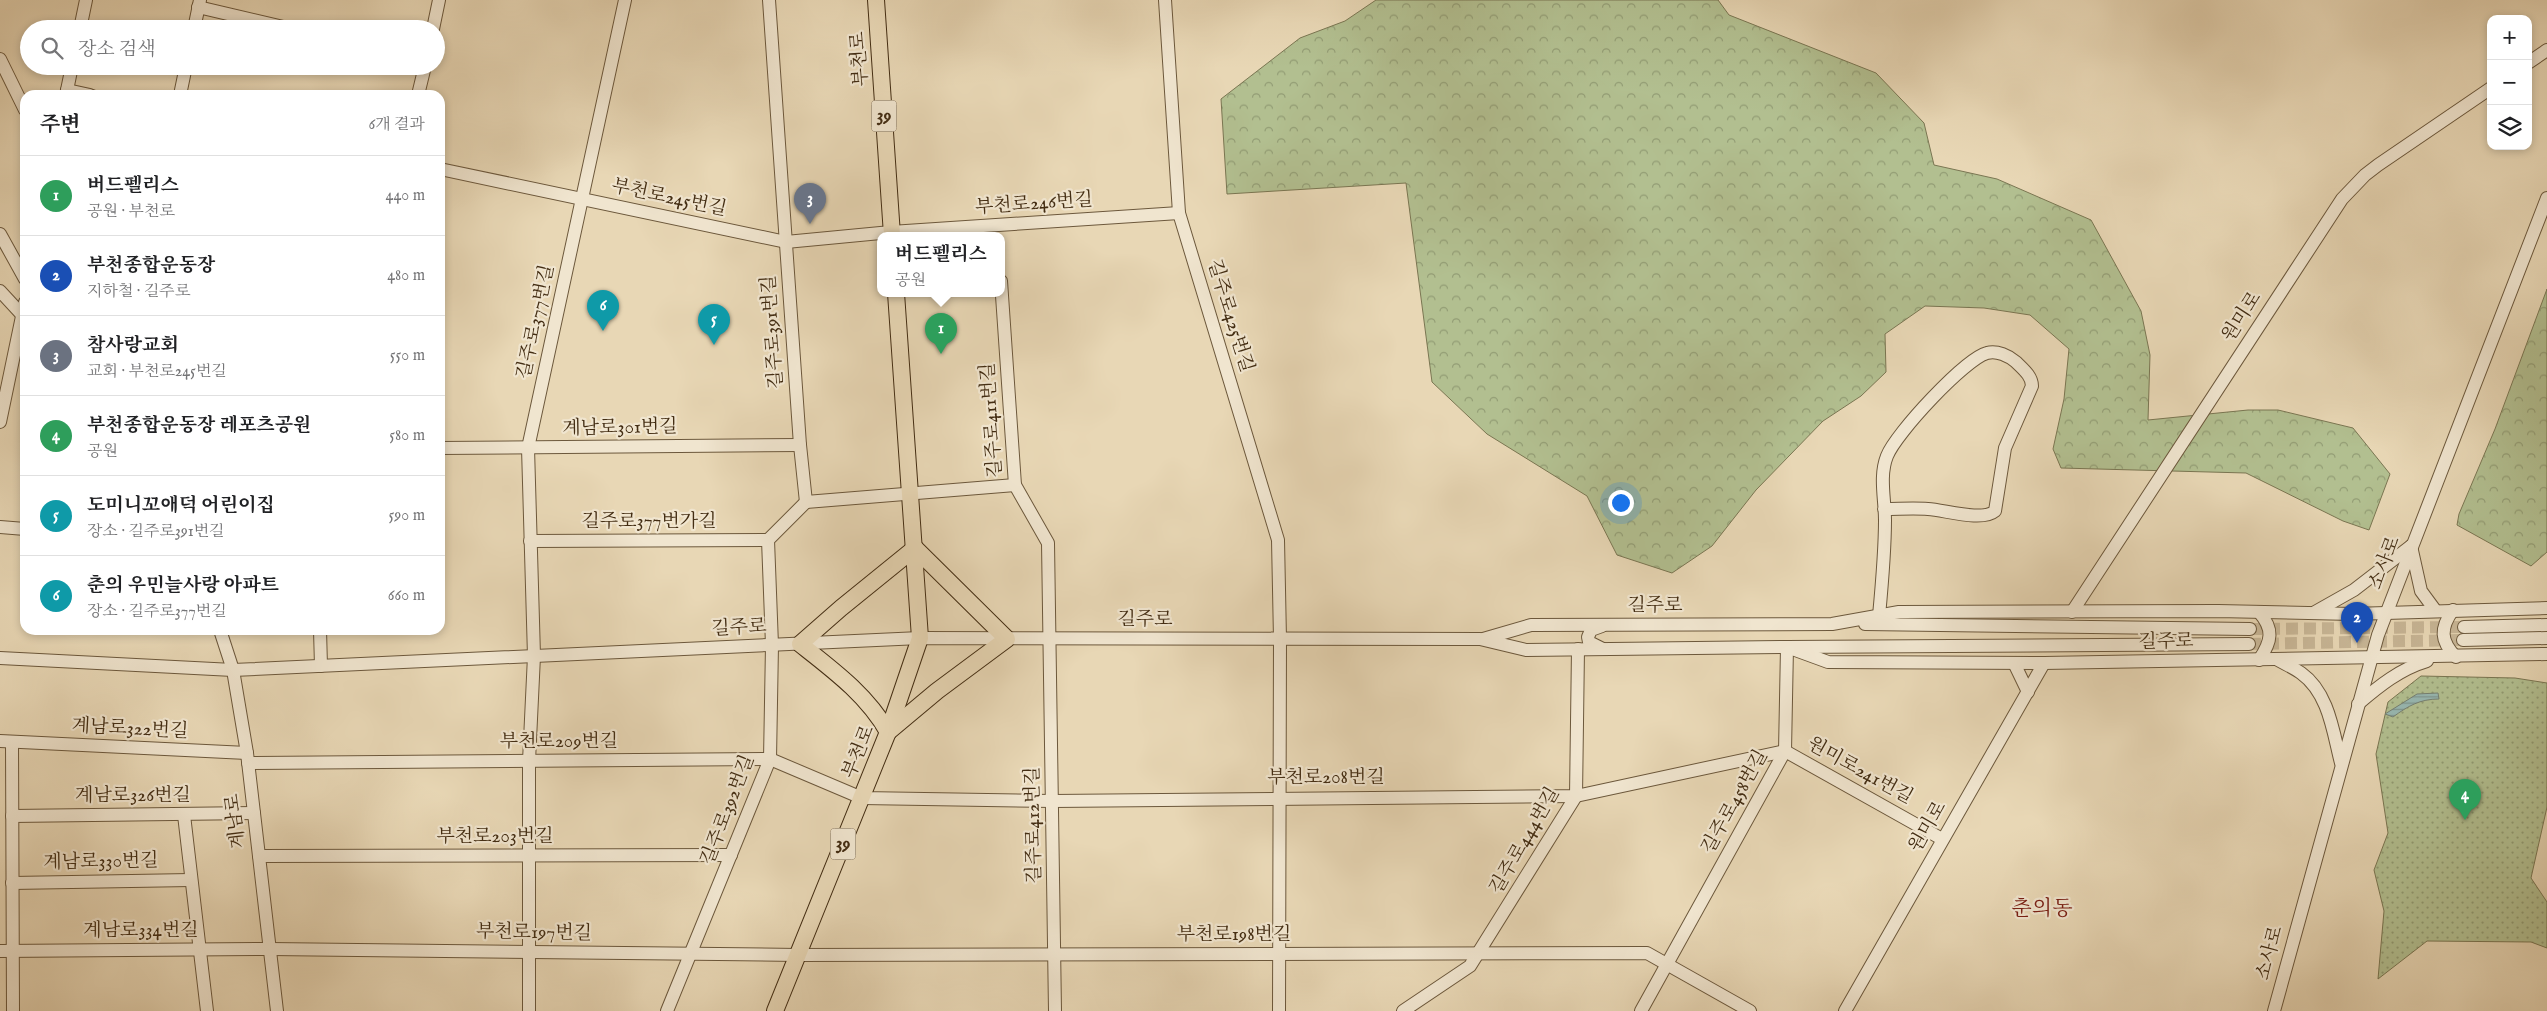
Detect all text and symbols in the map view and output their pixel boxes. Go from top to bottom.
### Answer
map controls [2487,15,2532,150]
button: + [2487,15,2532,60]
search box [20,20,445,75]
street label: 부천로 [846,31,874,87]
icon: search [38,34,66,62]
text: 장소 검색 [78,38,156,62]
button: − [2487,60,2532,105]
road number: 39 [872,100,896,132]
button: layers [2487,105,2532,150]
text: 주변 [40,112,81,139]
text: 6개 결과 [368,115,425,135]
text: 버드펠리스 [87,174,179,198]
street label: 부천로245번길 [609,174,729,222]
pin: 3 [794,183,826,224]
text: 1 [53,186,59,206]
text: 440 m [386,186,425,206]
street label: 부천로246번길 [974,188,1094,220]
text: 공원 · 부천로 [87,202,175,222]
popup [877,232,1005,297]
text: 버드펠리스 [895,243,987,267]
text: 부천종합운동장 [87,254,215,278]
street label: 길주로425번길 [1201,257,1259,375]
street label: 길주로377번길 [512,262,560,382]
text: 2 [52,266,60,286]
text: 480 m [387,266,425,286]
text: 공원 [895,271,926,291]
street label: 길주로391번길 [757,274,789,390]
text: 지하철 · 길주로 [87,282,190,302]
street label: 원미로 [2217,287,2267,347]
pin: 6 [587,290,619,331]
pin: 5 [698,304,730,345]
pin: 1 [925,313,957,354]
text: 참사랑교회 [87,334,179,358]
text: 3 [53,346,59,366]
text: 550 m [390,346,425,366]
text: 교회 · 부천로245번길 [87,362,227,382]
street label: 길주로411번길 [976,362,1008,478]
text: 부천종합운동장 레포츠공원 [87,414,311,438]
street label: 계남로301번길 [562,415,678,441]
text: 4 [52,426,60,446]
text: 580 m [389,426,425,446]
text: 공원 [87,442,118,462]
your location [1608,490,1634,516]
text: 도미니꼬애덕 어린이집 [87,494,275,518]
text: 5 [53,506,59,526]
text: 590 m [389,506,425,526]
street label: 길주로377번가길 [582,510,717,534]
text: 장소 · 길주로391번길 [87,522,225,542]
street label: 소사로 [2364,533,2406,593]
text: 춘의 우민늘사랑 아파트 [87,574,279,598]
text: 6 [53,586,59,606]
text: 660 m [388,586,425,606]
street label: 길주로 [1627,594,1683,618]
text: 장소 · 길주로377번길 [87,602,227,622]
pin: 2 [2341,602,2373,643]
street label: 길주로 [1117,608,1173,632]
street label: 길주로 [711,615,767,641]
street label: 길주로 [2138,630,2194,654]
street label: 계남로322번길 [71,714,189,744]
street label: 부천로 [838,722,880,782]
street label: 부천로209번길 [500,730,618,754]
street label: 원미로241번길 [1803,732,1917,810]
street label: 길주로458번길 [1697,746,1773,858]
street label: 길주로392번길 [696,752,760,868]
street label: 길주로412번길 [1021,766,1047,884]
street label: 부천로208번길 [1267,766,1385,790]
pin: 4 [2449,779,2481,820]
street label: 길주로444번길 [1485,783,1565,899]
street label: 계남로326번길 [75,784,191,808]
street label: 계남로 [221,792,251,850]
street label: 원미로 [1904,797,1952,857]
street label: 부천로203번길 [436,825,554,849]
road number: 39 [830,829,856,860]
street label: 계남로330번길 [43,849,159,875]
district label: 춘의동 [2012,896,2072,923]
street label: 계남로334번길 [83,919,199,943]
street label: 부천로197번길 [476,920,592,946]
street label: 부천로198번길 [1177,923,1291,947]
street label: 소사로 [2251,923,2289,983]

